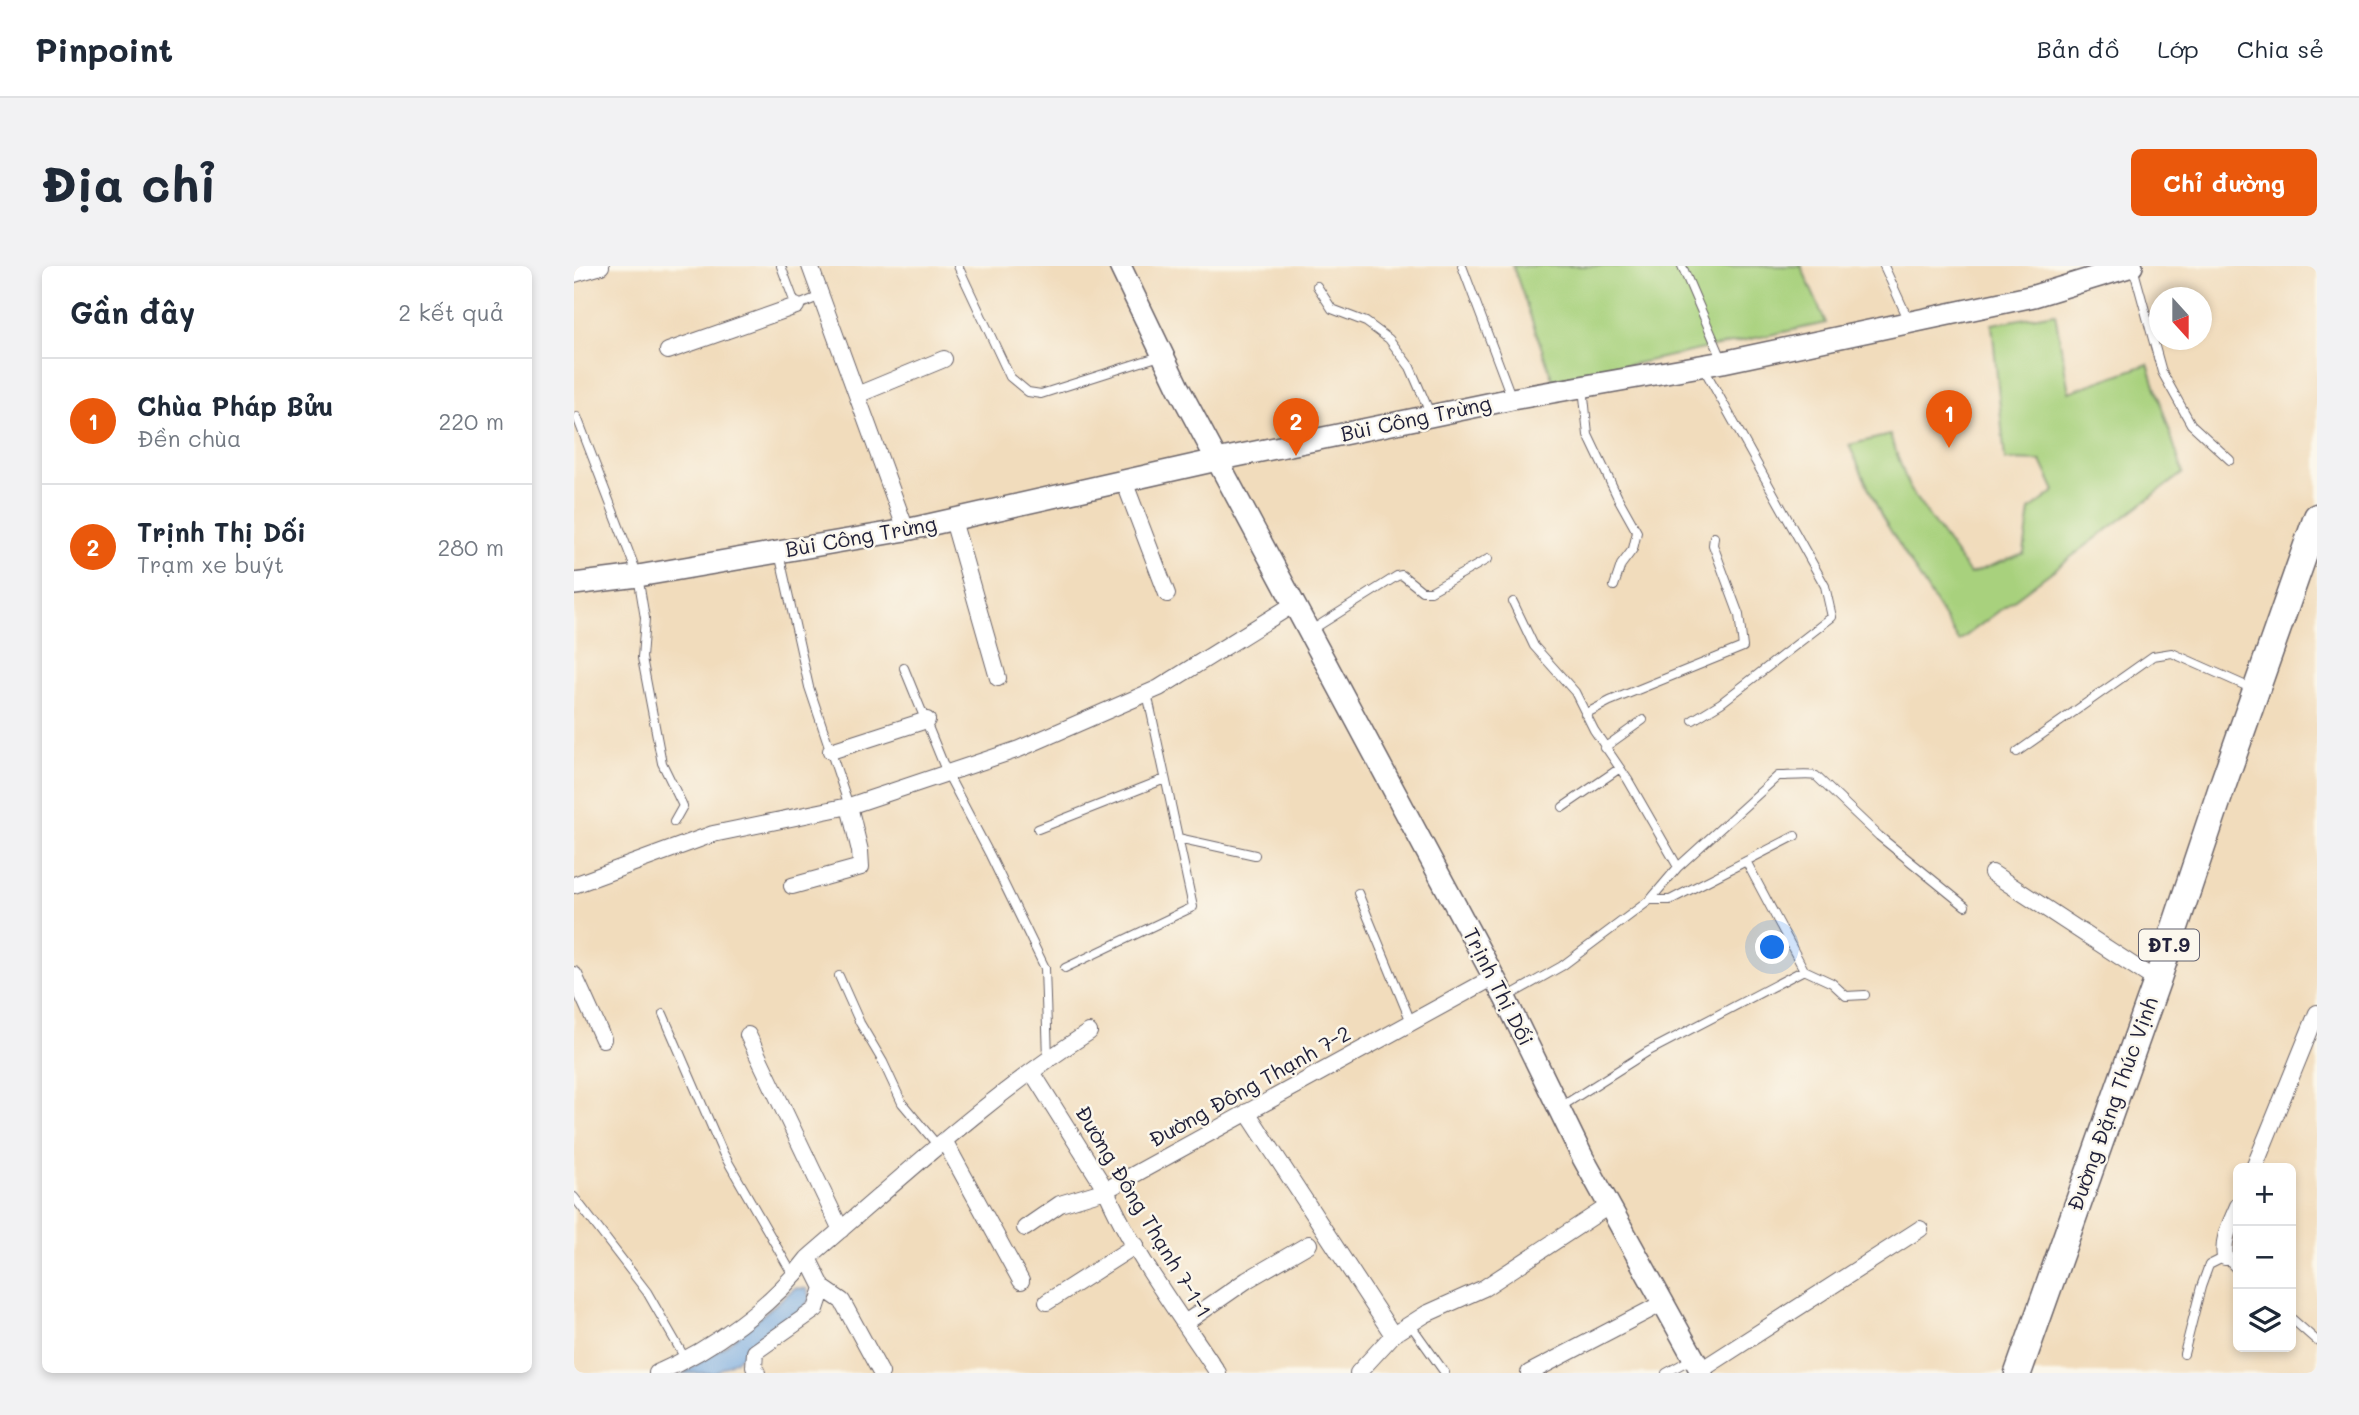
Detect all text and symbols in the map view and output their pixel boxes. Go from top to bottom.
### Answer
text: Pinpoint [35,27,173,70]
text: Bản đồ [2037,33,2119,64]
text: Lớp [2157,33,2199,64]
text: Chia sẻ [2237,33,2324,64]
button: Chỉ đường [2131,149,2317,216]
text: Địa chỉ [42,151,216,214]
north arrow [2149,287,2212,350]
text: Gần đây [70,292,195,332]
text: 2 kết quả [398,297,504,327]
street label: Bùi Công Trừng [1338,388,1493,447]
text: Chùa Pháp Bửu [137,389,334,423]
pin: 1 [1926,390,1972,448]
pin: 2 [1273,398,1319,456]
text: 1 [88,406,98,436]
text: 220 m [438,406,504,436]
text: Đền chùa [137,423,241,453]
street label: Bùi Công Trừng [783,509,939,562]
text: Trịnh Thị Dối [137,515,306,549]
text: 2 [87,532,99,562]
text: 280 m [437,532,504,562]
text: Trạm xe buýt [137,549,284,579]
street label: Trịnh Thị Dối [1458,923,1541,1050]
your location [1755,930,1789,964]
road number: ĐT.9 [2139,930,2199,960]
street label: Đường Đặng Thúc Vịnh [2060,993,2163,1214]
street label: Đường Đông Thạnh 7-2 [1144,1019,1355,1152]
street label: Đường Đông Thạnh 7-1-1 [1070,1100,1218,1322]
map controls [2233,1163,2296,1352]
button: + [2233,1163,2296,1226]
button: − [2233,1226,2296,1289]
button: layers [2233,1289,2296,1352]

